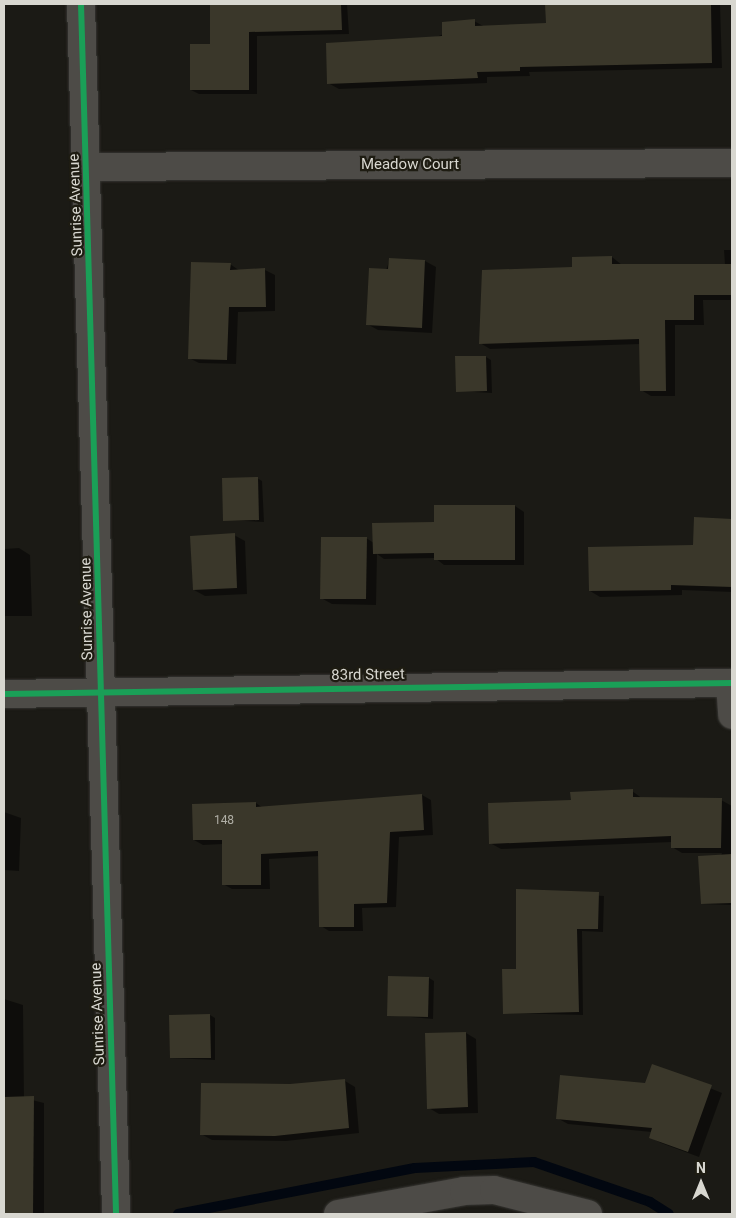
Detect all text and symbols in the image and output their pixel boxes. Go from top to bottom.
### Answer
street label: Sunrise Avenue [65,153,87,257]
street label: Meadow Court [361,156,459,174]
street label: Sunrise Avenue [77,558,97,660]
street label: 83rd Street [331,665,405,685]
house number: 148 [214,814,234,828]
street label: Sunrise Avenue [87,962,109,1066]
north arrow [676,1158,726,1208]
text: N [696,1160,706,1176]

